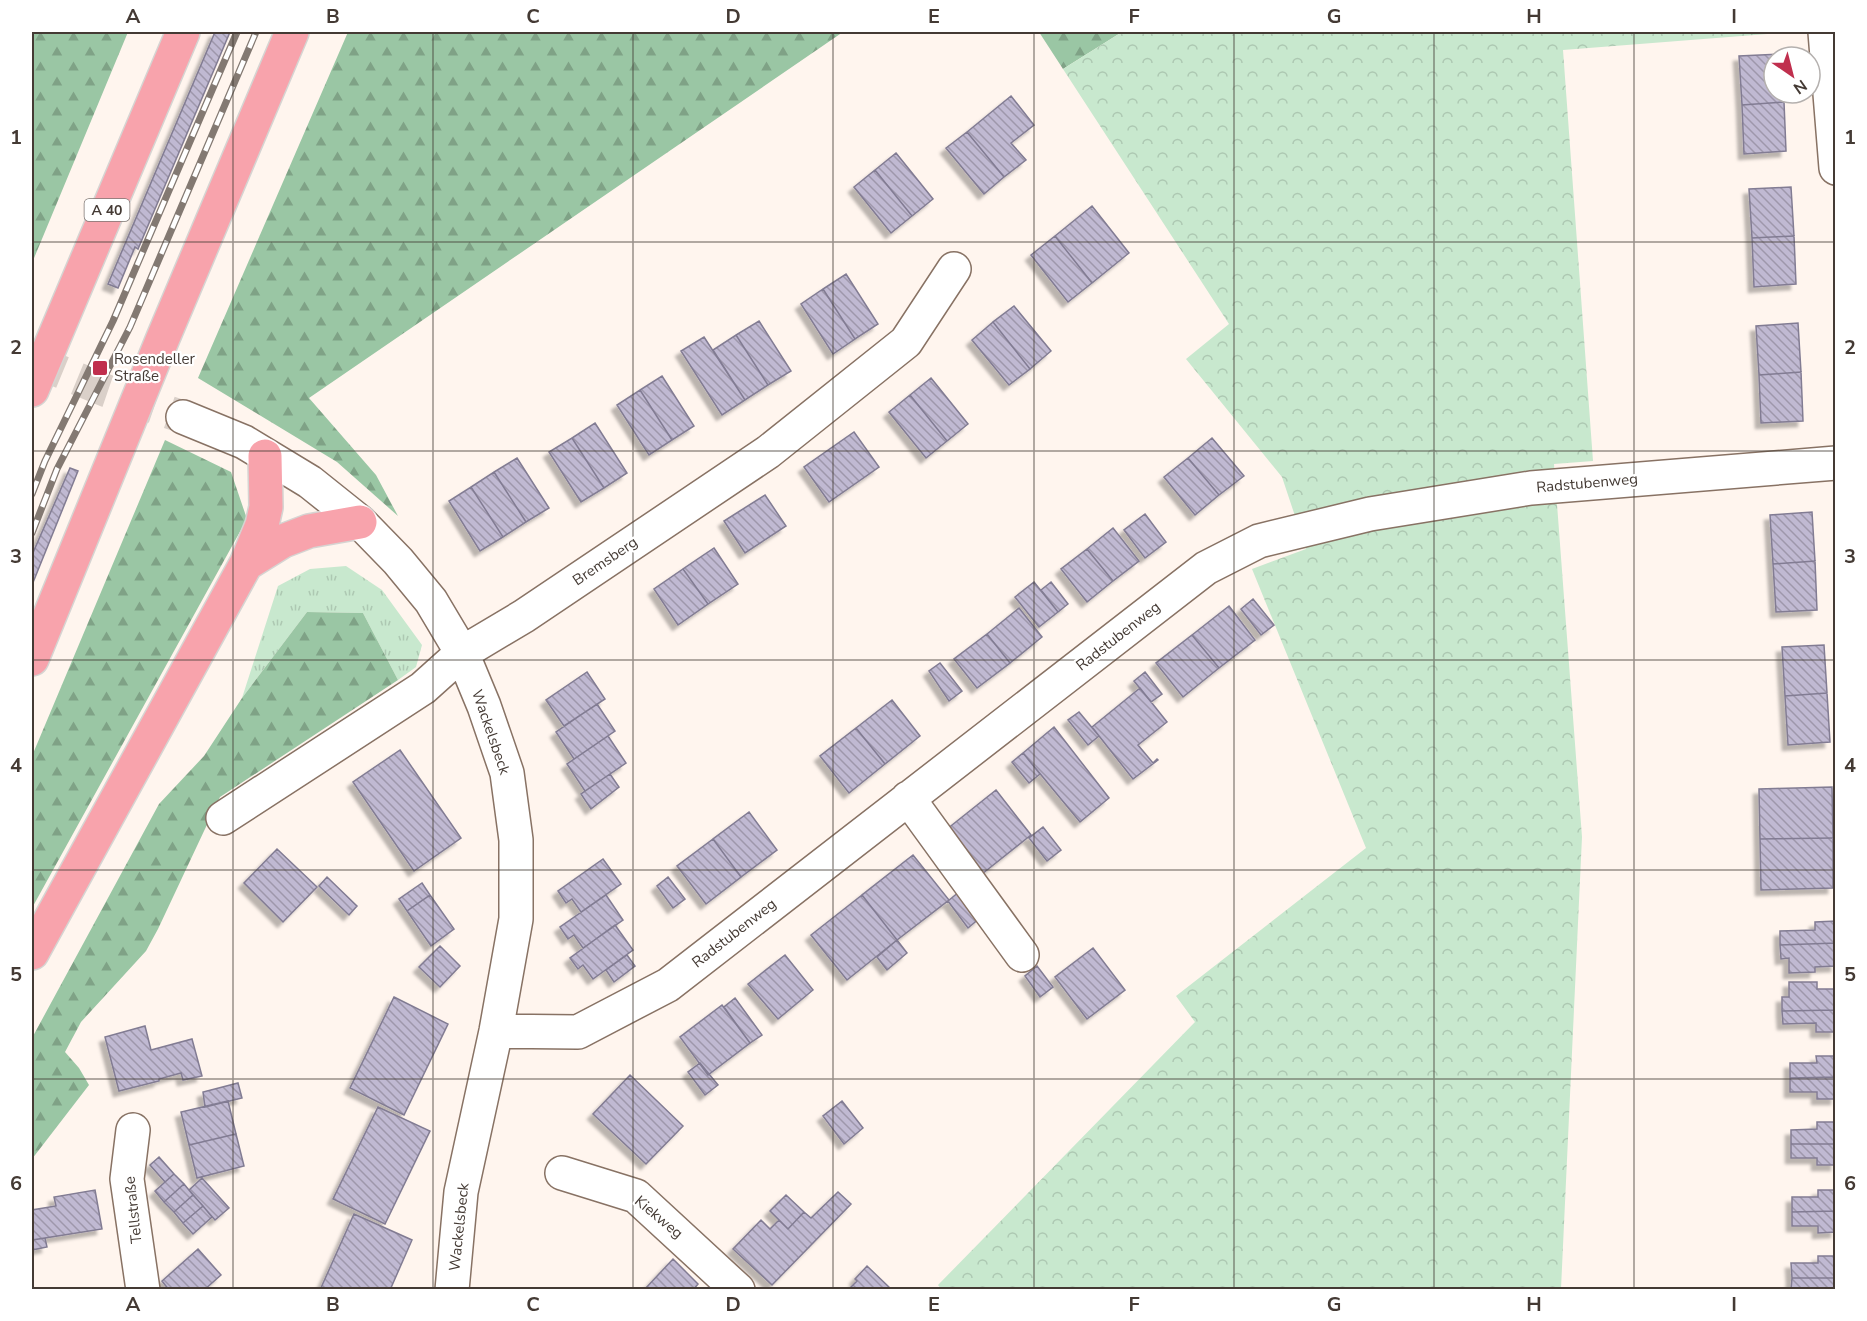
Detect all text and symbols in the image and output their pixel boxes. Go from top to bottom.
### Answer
text: A [126,3,141,30]
text: B [326,3,340,30]
text: C [526,3,540,30]
text: D [725,3,741,30]
text: E [928,3,940,30]
text: F [1128,3,1140,30]
text: G [1327,3,1341,30]
text: H [1526,3,1542,30]
text: I [1731,3,1737,30]
north arrow [1762,45,1822,105]
text: N [1789,74,1811,99]
text: 1 [10,124,22,151]
text: 1 [1844,124,1856,151]
road number: A 40 [84,199,130,221]
text: 2 [10,334,22,361]
text: 2 [1844,334,1856,361]
place label: Rosendeller Straße [114,349,195,386]
marker: Rosendeller Straße [91,359,109,377]
street label: Radstubenweg [1535,469,1639,497]
street label: Bremsberg [569,532,641,590]
text: 3 [10,543,22,570]
text: 3 [1844,543,1856,570]
street label: Radstubenweg [1072,597,1164,675]
street label: Wackelsbeck [467,687,515,778]
text: 4 [10,752,22,779]
text: 4 [1844,752,1856,779]
street label: Radstubenweg [688,894,780,972]
text: 5 [10,961,22,988]
text: 5 [1844,961,1856,988]
text: 6 [10,1170,22,1197]
text: 6 [1844,1170,1856,1197]
street label: Tellstraße [120,1175,146,1245]
street label: Wackelsbeck [444,1181,474,1272]
street label: Kiekweg [631,1191,687,1243]
text: A [126,1291,141,1318]
text: B [326,1291,340,1318]
text: C [526,1291,540,1318]
text: D [725,1291,741,1318]
text: E [928,1291,940,1318]
text: F [1128,1291,1140,1318]
text: G [1327,1291,1341,1318]
text: H [1526,1291,1542,1318]
text: I [1731,1291,1737,1318]

